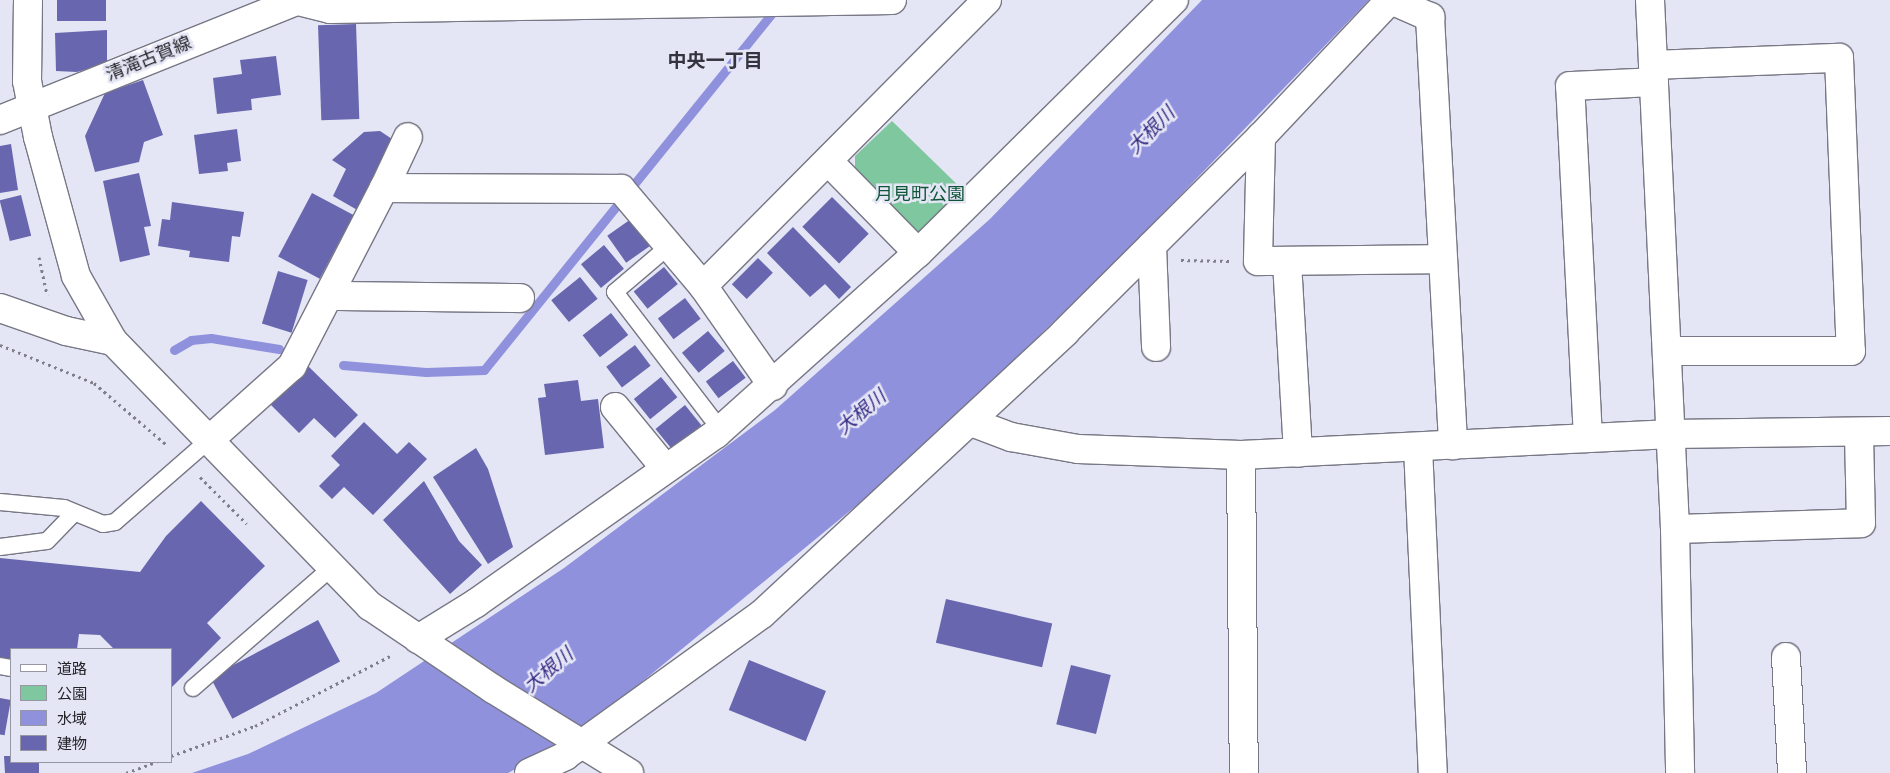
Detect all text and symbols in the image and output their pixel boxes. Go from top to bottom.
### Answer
street label: 清滝古賀線 [103,33,195,87]
district label: 中央一丁目 [668,51,762,73]
water label: 大根川 [1124,103,1180,159]
park label: 月見町公園 [875,184,965,206]
water label: 大根川 [833,386,891,440]
water label: 大根川 [520,644,578,698]
legend [10,648,172,763]
text: 道路 [57,660,87,679]
text: 公園 [57,685,87,704]
text: 水域 [57,710,87,729]
text: 建物 [57,735,87,754]

